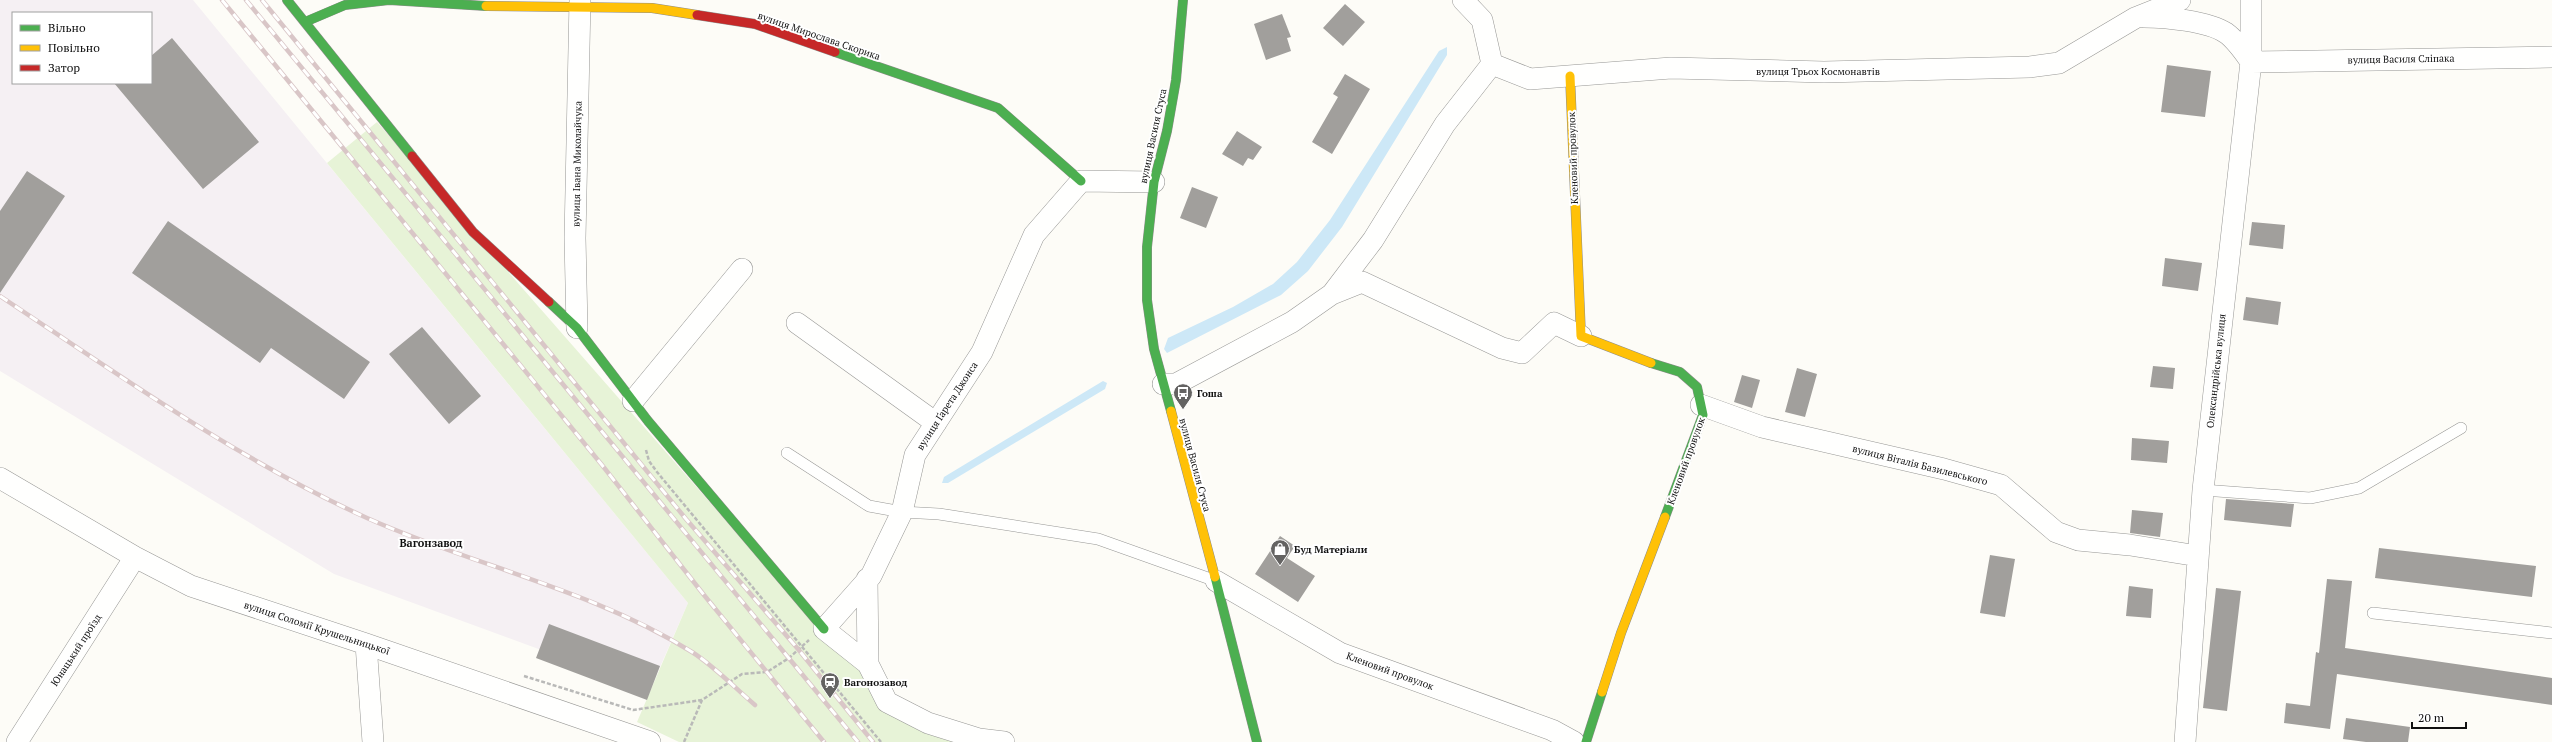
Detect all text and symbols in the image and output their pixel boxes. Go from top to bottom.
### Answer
street label: вулиця Мирослава Скорика [756,9,882,63]
legend [12,12,152,84]
text: Вільно [48,20,86,35]
text: Повільно [48,40,100,55]
street label: вулиця Василя Сліпака [2347,52,2455,66]
text: Затор [48,60,80,75]
street label: вулиця Трьох Космонавтів [1756,65,1880,78]
street label: вулиця Василя Стуса [1137,87,1169,185]
street label: вулиця Івана Миколайчука [569,101,585,227]
street label: Кленовий провулок [1565,111,1581,204]
street label: Олександрійська вулиця [2204,313,2228,429]
street label: вулиця Ґарета Джонса [914,359,980,453]
bus stop icon: Гоша [1172,382,1194,410]
place label: Гоша [1197,387,1223,400]
street label: Кленовий провулок [1664,415,1708,507]
street label: вулиця Василя Стуса [1176,417,1214,513]
street label: вулиця Віталія Базилевського [1851,442,1989,488]
district label: Вагонзавод [399,536,463,550]
shop icon: Буд Матерiали [1269,538,1291,566]
place label: Буд Матерiали [1294,543,1368,556]
street label: вулиця Соломії Крушельницької [242,598,392,658]
street label: Юнацький проїзд [48,611,104,689]
street label: Кленовий провулок [1344,649,1436,693]
station icon: Вагонозавод [819,671,841,699]
place label: Вагонозавод [844,676,907,689]
scale bar [2412,704,2466,730]
text: 20 m [2418,710,2445,725]

